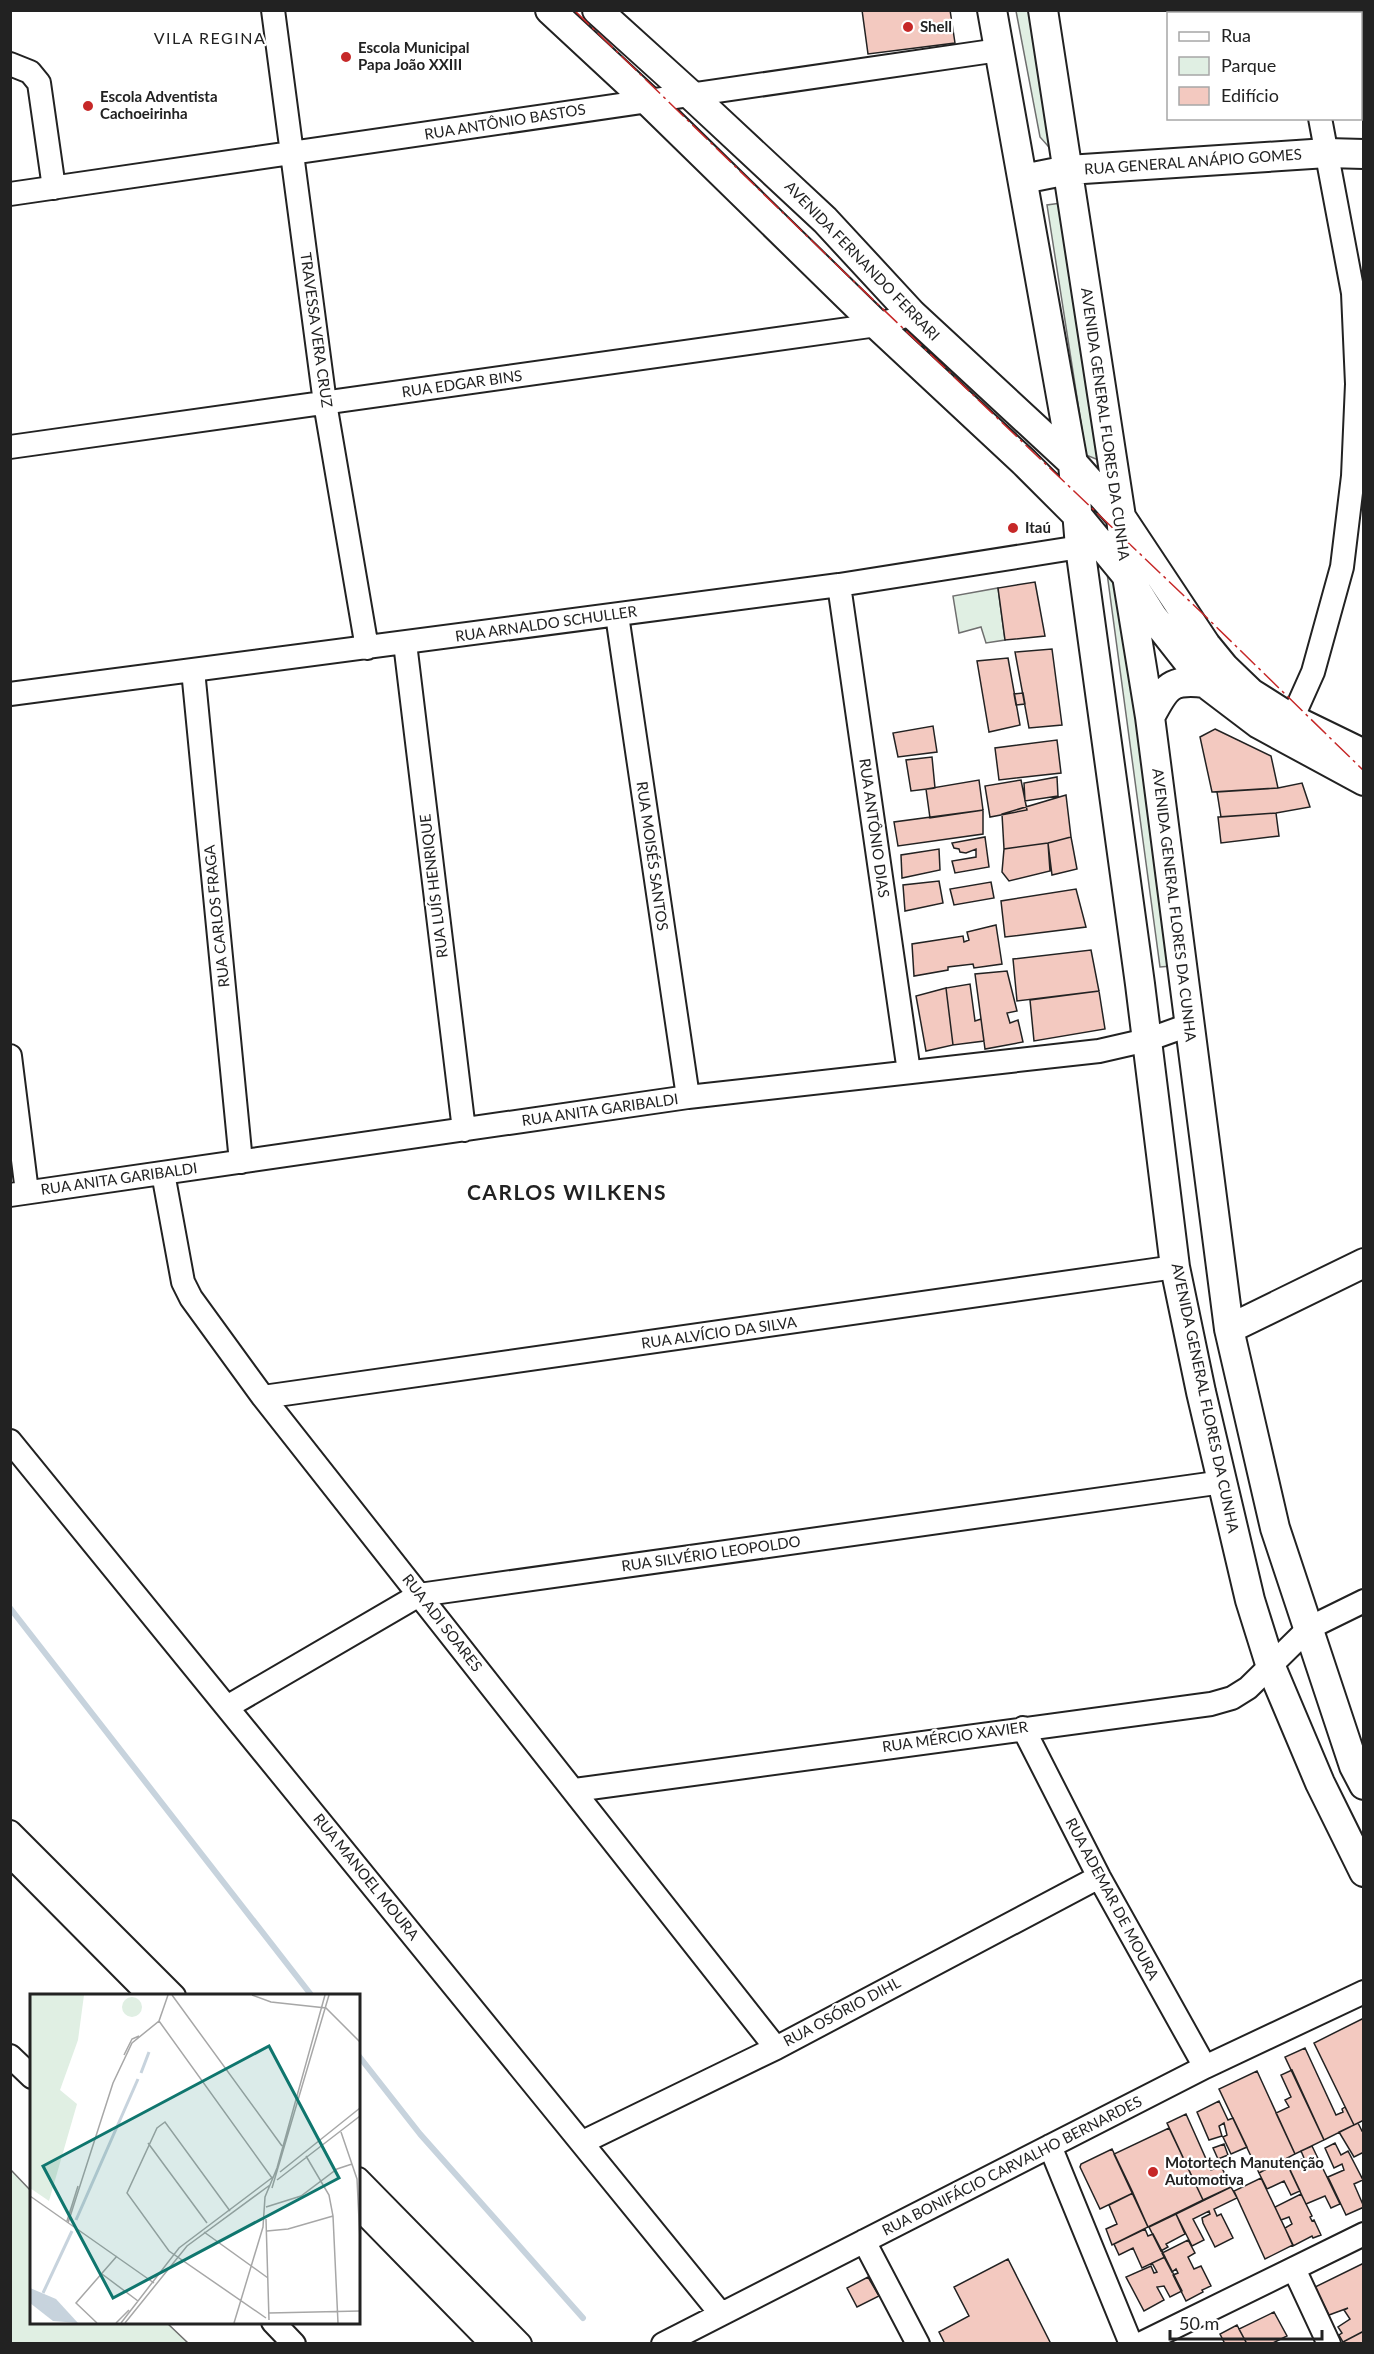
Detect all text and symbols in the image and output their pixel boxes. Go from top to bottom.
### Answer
legend [1167,12,1362,120]
place label: Shell [920,17,952,35]
marker: Shell [901,20,915,34]
text: Rua [1221,24,1251,46]
district label: VILA REGINA [154,28,266,47]
place label: Escola Municipal Papa João XXIII [358,38,469,73]
marker: Escola Municipal Papa João XXIII [339,50,353,64]
text: Parque [1221,54,1276,76]
text: Edifício [1221,84,1279,106]
place label: Escola Adventista Cachoeirinha [100,87,218,122]
marker: Escola Adventista Cachoeirinha [81,99,95,113]
street label: RUA ANTÔNIO BASTOS [423,99,587,143]
street label: RUA GENERAL ANÁPIO GOMES [1084,144,1302,178]
street label: AVENIDA FERNANDO FERRARI [782,177,944,344]
street label: TRAVESSA VERA CRUZ [297,251,337,409]
street label: AVENIDA GENERAL FLORES DA CUNHA [1078,286,1134,562]
street label: RUA EDGAR BINS [400,366,523,400]
place label: Itaú [1025,518,1051,536]
marker: Itaú [1006,521,1020,535]
street label: RUA ARNALDO SCHULLER [454,601,638,645]
street label: RUA ANTÔNIO DIAS [856,757,894,899]
street label: AVENIDA GENERAL FLORES DA CUNHA [1149,767,1201,1043]
street label: RUA MOISÉS SANTOS [634,780,672,932]
street label: RUA LUÍS HENRIQUE [415,813,451,959]
street label: RUA CARLOS FRAGA [199,843,232,988]
street label: RUA ANITA GARIBALDI [520,1089,679,1129]
street label: RUA ANITA GARIBALDI [39,1158,198,1198]
district label: CARLOS WILKENS [467,1179,667,1204]
street label: AVENIDA GENERAL FLORES DA CUNHA [1169,1261,1244,1535]
street label: RUA ALVÍCIO DA SILVA [640,1312,799,1352]
street label: RUA SILVÉRIO LEOPOLDO [620,1532,802,1575]
street label: RUA ADI SOARES [399,1570,486,1675]
street label: RUA MÉRCIO XAVIER [881,1717,1030,1755]
street label: RUA MANOEL MOURA [310,1810,424,1944]
street label: RUA ADEMAR DE MOURA [1062,1814,1164,1983]
street label: RUA OSÓRIO DIHL [780,1973,903,2050]
inset map [30,1994,360,2324]
street label: RUA BONIFÁCIO CARVALHO BERNARDES [879,2091,1145,2239]
place label: Motortech Manutenção Automotiva [1164,2153,1324,2188]
marker: Motortech Manutenção Automotiva [1146,2165,1160,2179]
scale bar [1170,2303,1322,2341]
text: 50 m [1179,2312,1219,2334]

